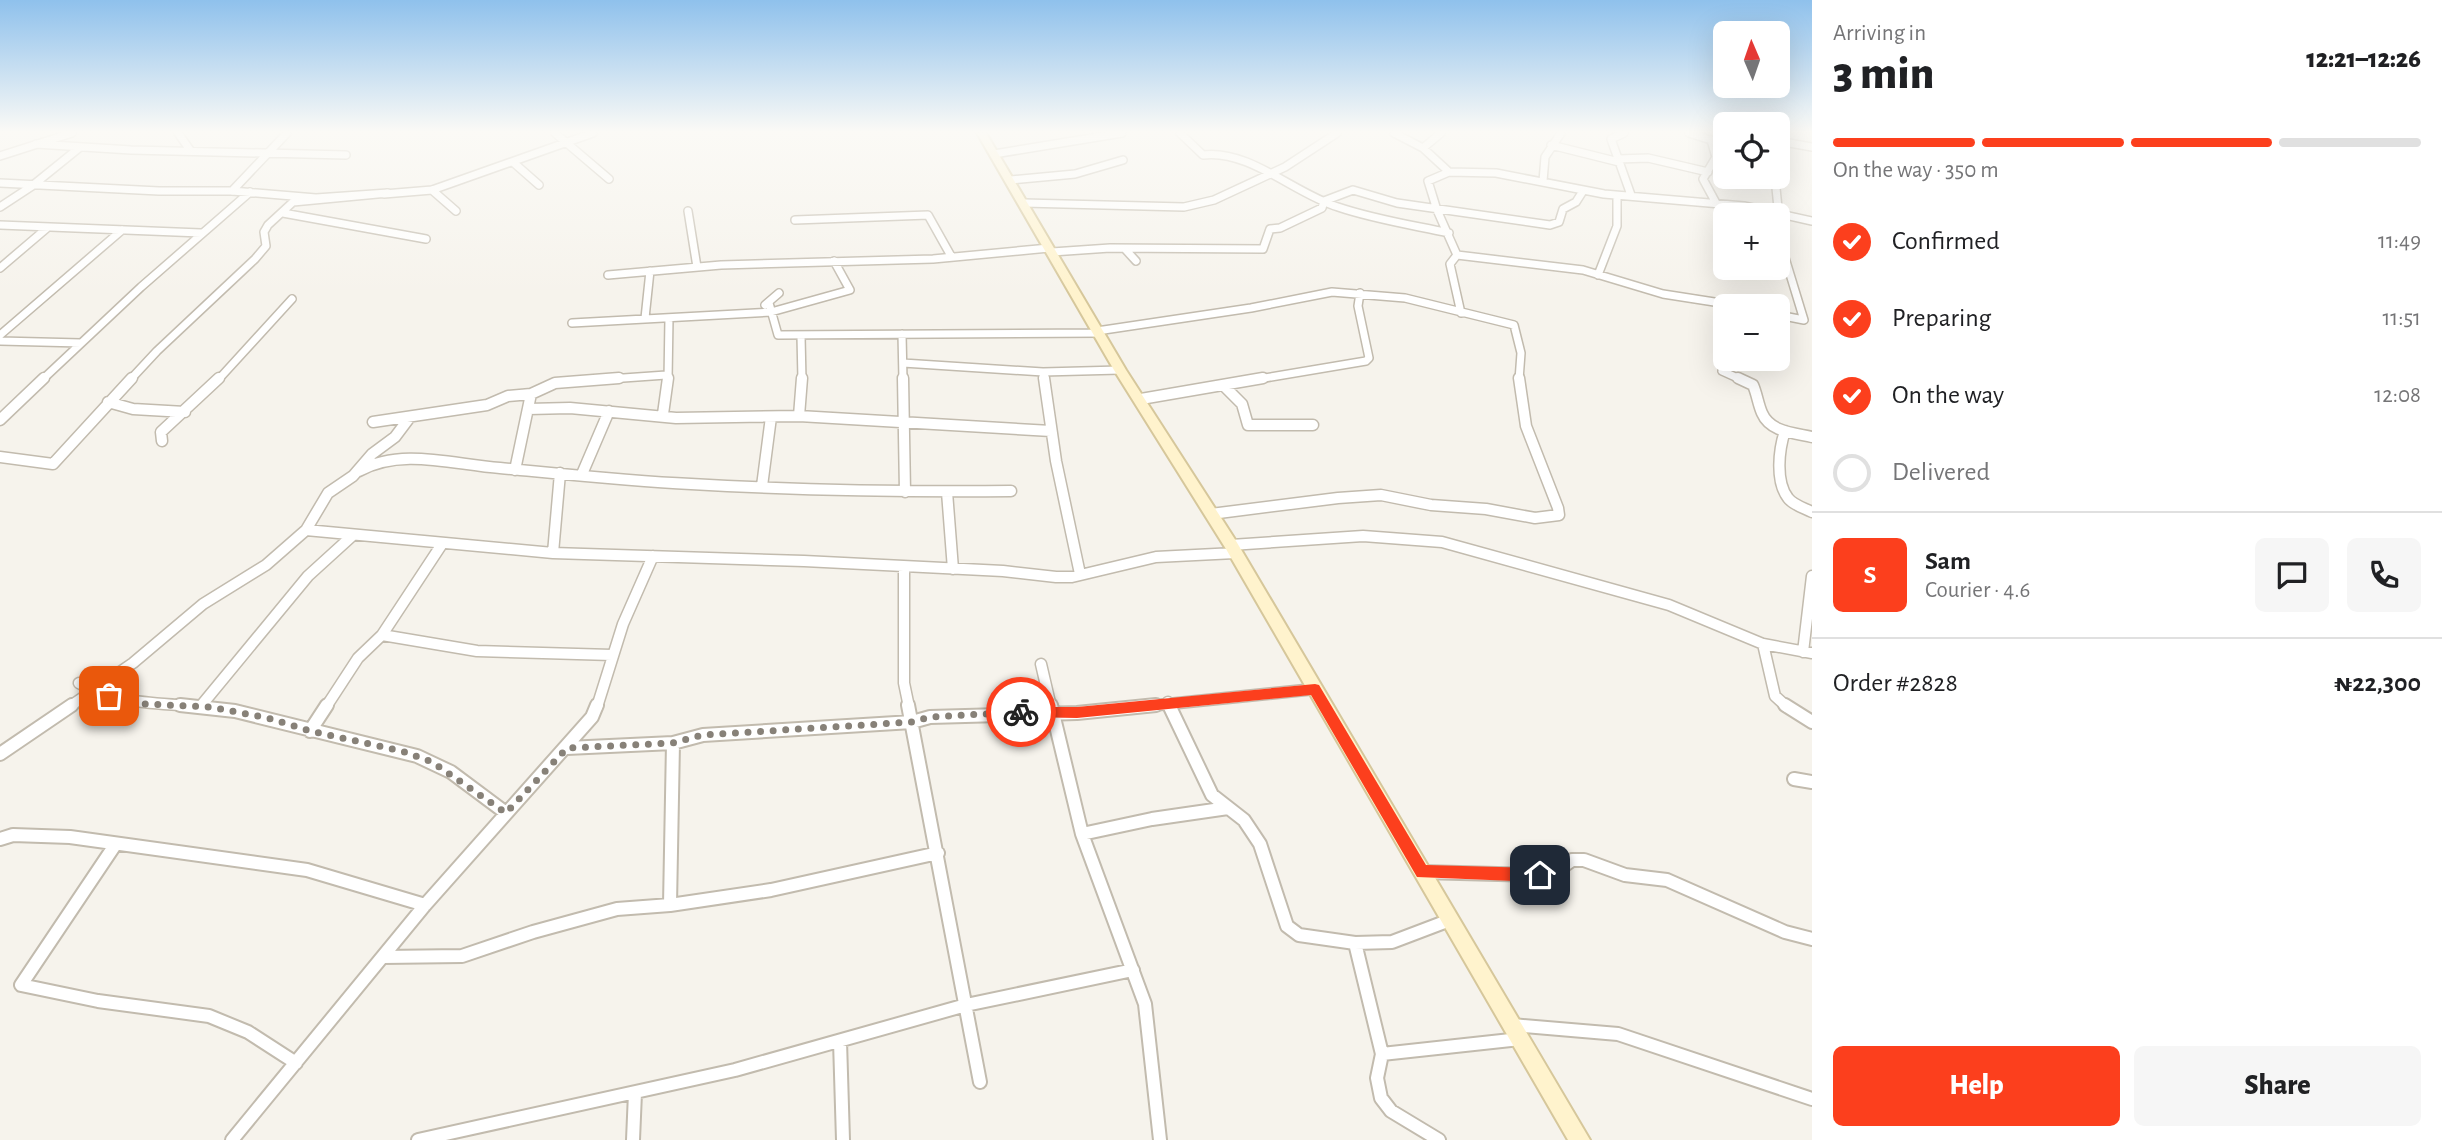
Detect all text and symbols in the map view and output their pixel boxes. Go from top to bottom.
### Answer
north arrow [1713,21,1790,98]
map controls [1713,21,1790,371]
text: Arriving in [1833,22,1926,45]
text: 12:21–12:26 [2306,46,2421,72]
text: 3 min [1833,51,1934,97]
button: locate [1713,112,1790,189]
text: On the way · 350 m [1833,159,1999,182]
button: + [1713,203,1790,280]
icon: check [1833,223,1871,261]
text: Confirmed [1892,228,2000,254]
text: 11:49 [2378,230,2421,253]
button: − [1713,294,1790,371]
icon: check [1833,300,1871,338]
text: Preparing [1892,305,1991,331]
text: 11:51 [2382,307,2421,330]
icon: check [1833,377,1871,415]
text: On the way [1892,382,2004,408]
text: 12:08 [2374,384,2421,407]
text: Delivered [1892,459,1990,485]
button: chat [2255,538,2329,612]
button: phone [2347,538,2421,612]
text: Sam [1925,548,1971,574]
text: S [1864,562,1876,588]
text: Courier · 4.6 [1925,579,2030,602]
pin [79,666,139,726]
text: Order #2828 [1833,670,1958,696]
text: ₦22,300 [2334,670,2421,696]
icon: bag [90,677,128,715]
courier [986,677,1056,747]
icon: bike [1002,693,1040,731]
pin [1510,845,1570,905]
icon: home [1521,856,1559,894]
button: Help [1833,1046,2120,1126]
button: Share [2134,1046,2421,1126]

